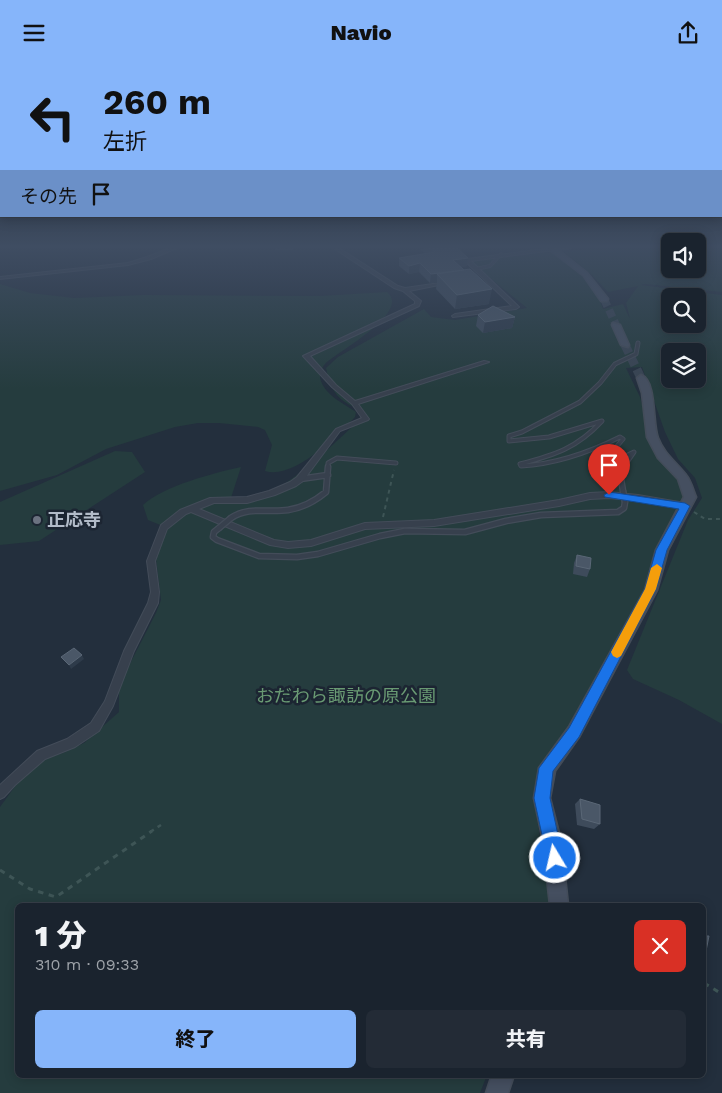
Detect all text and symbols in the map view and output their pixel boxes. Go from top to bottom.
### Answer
icon: menu [20,19,48,47]
icon: share [674,19,702,47]
text: Navio [330,20,392,45]
text: 260 m [103,81,211,123]
icon: left [20,85,85,150]
text: 左折 [103,129,147,154]
icon: arrive [87,180,115,208]
text: その先 [20,185,77,208]
map controls [661,233,706,388]
button: sound [661,233,706,278]
button: search [661,288,706,333]
button: layers [661,343,706,388]
pin [588,444,630,495]
icon: arrive [595,451,623,479]
place label: 正応寺 [47,509,101,530]
marker: 正応寺 [31,514,43,526]
park label: おだわら諏訪の原公園 [256,685,436,706]
position arrow [528,831,580,883]
text: 1 分 [35,918,86,953]
button: close [634,920,686,972]
text: 310 m · 09:33 [35,955,139,974]
button: 終了 [35,1010,356,1068]
button: 共有 [366,1010,686,1068]

